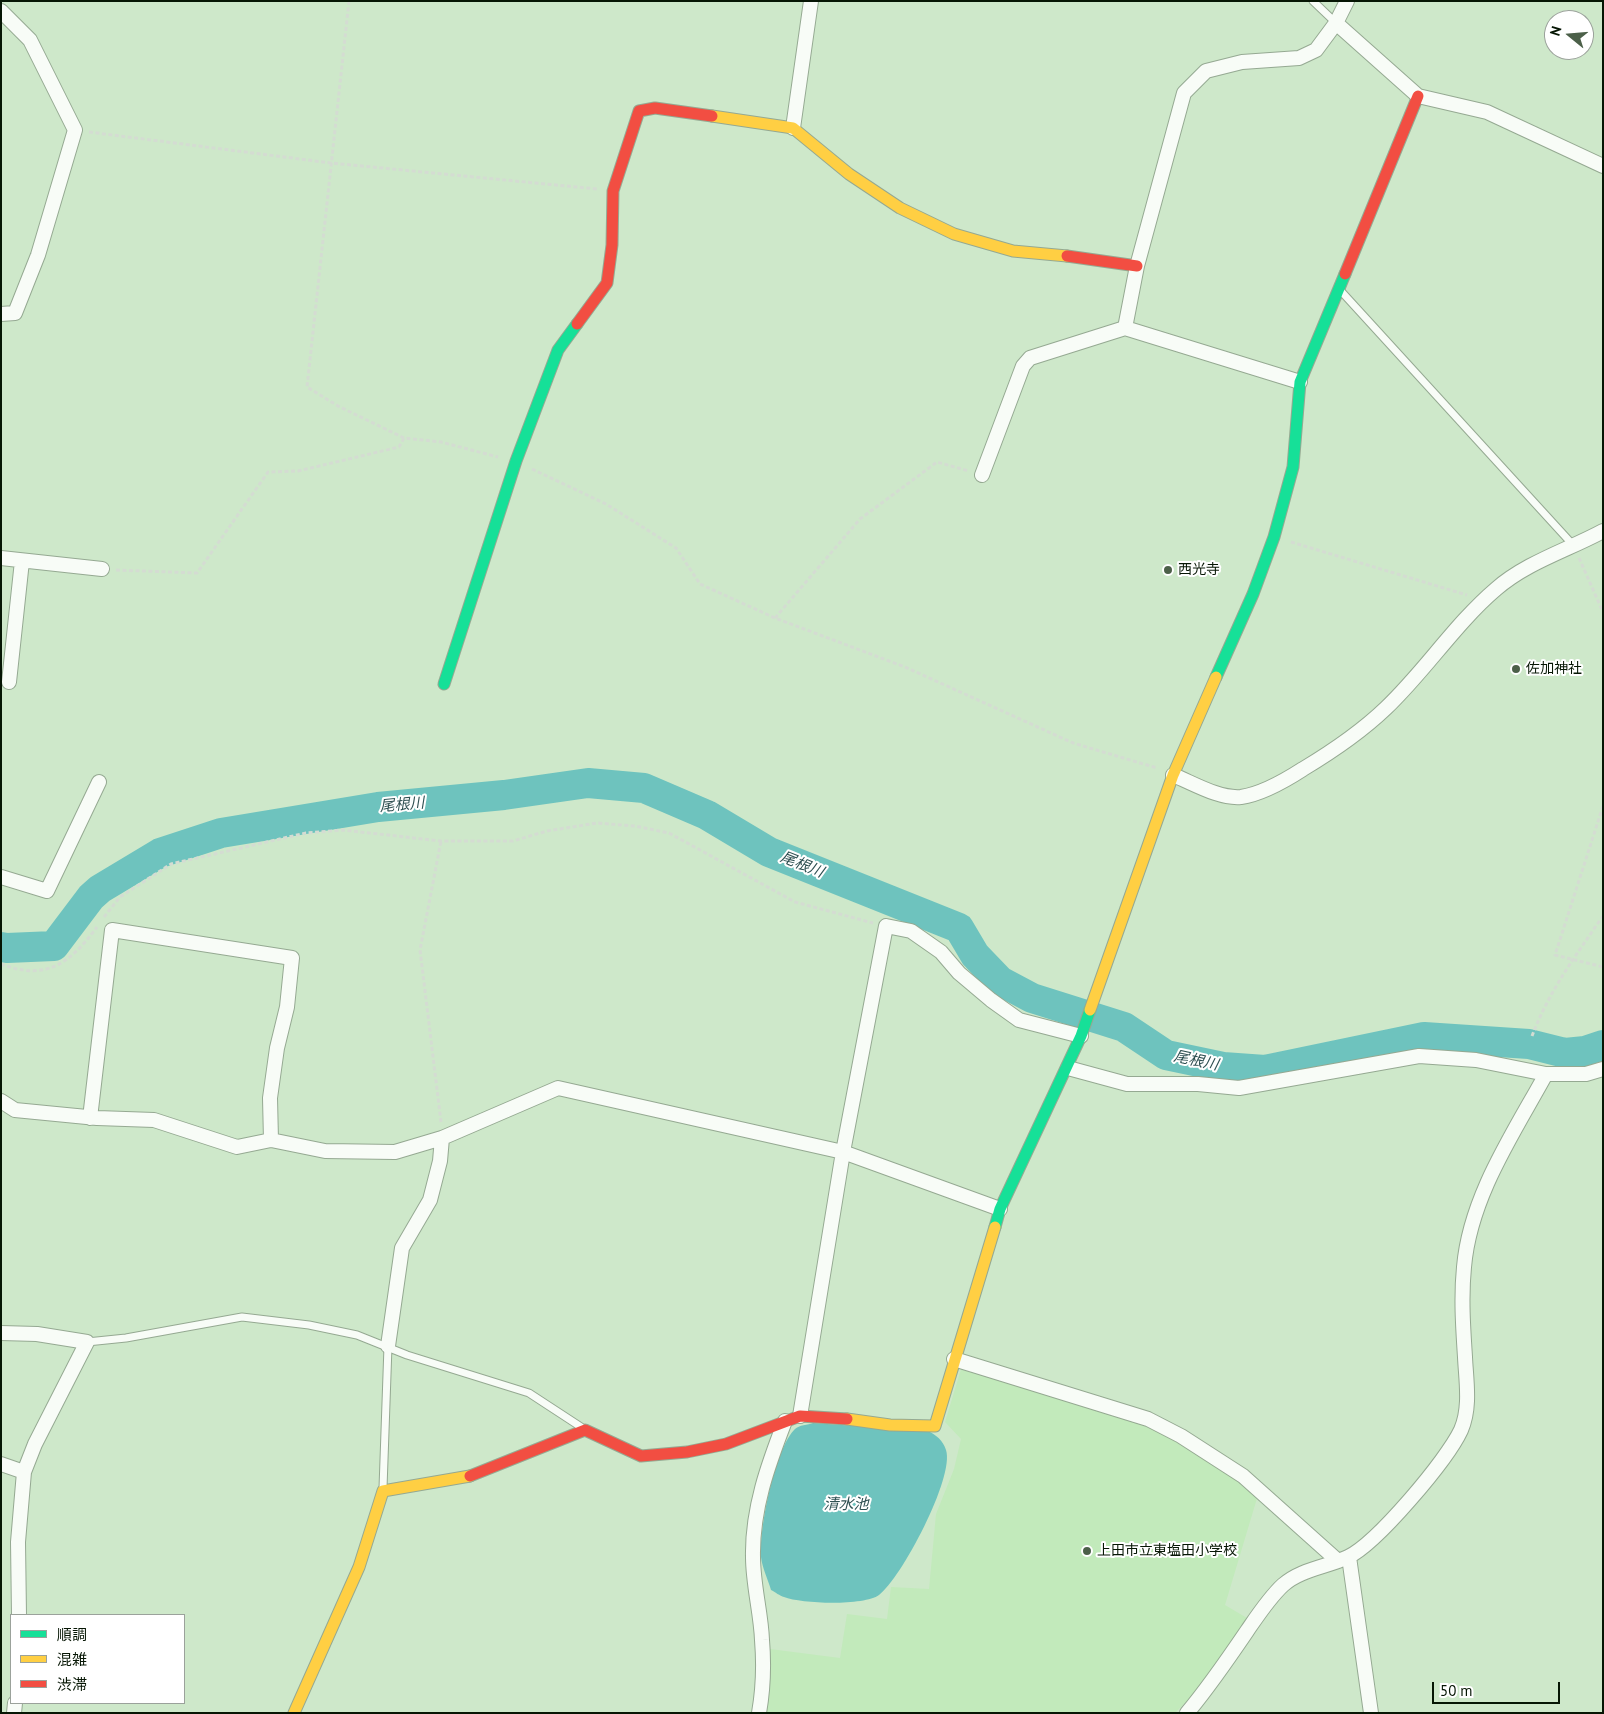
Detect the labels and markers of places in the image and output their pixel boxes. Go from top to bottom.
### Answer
place label: 西光寺 [1178,562,1220,578]
marker: 西光寺 [1162,564,1174,576]
place label: 佐加神社 [1526,661,1582,677]
marker: 佐加神社 [1510,663,1522,675]
place label: 上田市立東塩田小学校 [1097,1543,1237,1559]
marker: 上田市立東塩田小学校 [1081,1545,1093,1557]

